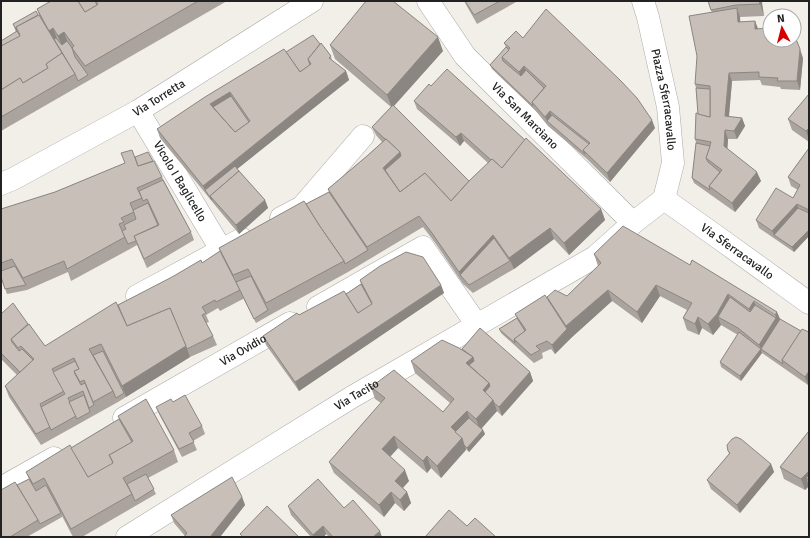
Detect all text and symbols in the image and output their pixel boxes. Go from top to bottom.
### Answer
north arrow [762,8,802,48]
text: N [776,12,785,25]
street label: Piazza Sferracavallo [647,47,679,151]
street label: Via Torretta [130,76,188,120]
street label: Via San Marciano [488,79,562,153]
street label: Vicolo I Baglicello [150,138,210,225]
street label: Via Sferracavallo [697,220,776,283]
street label: Via Ovidio [217,331,269,370]
street label: Via Tacito [332,376,382,414]

